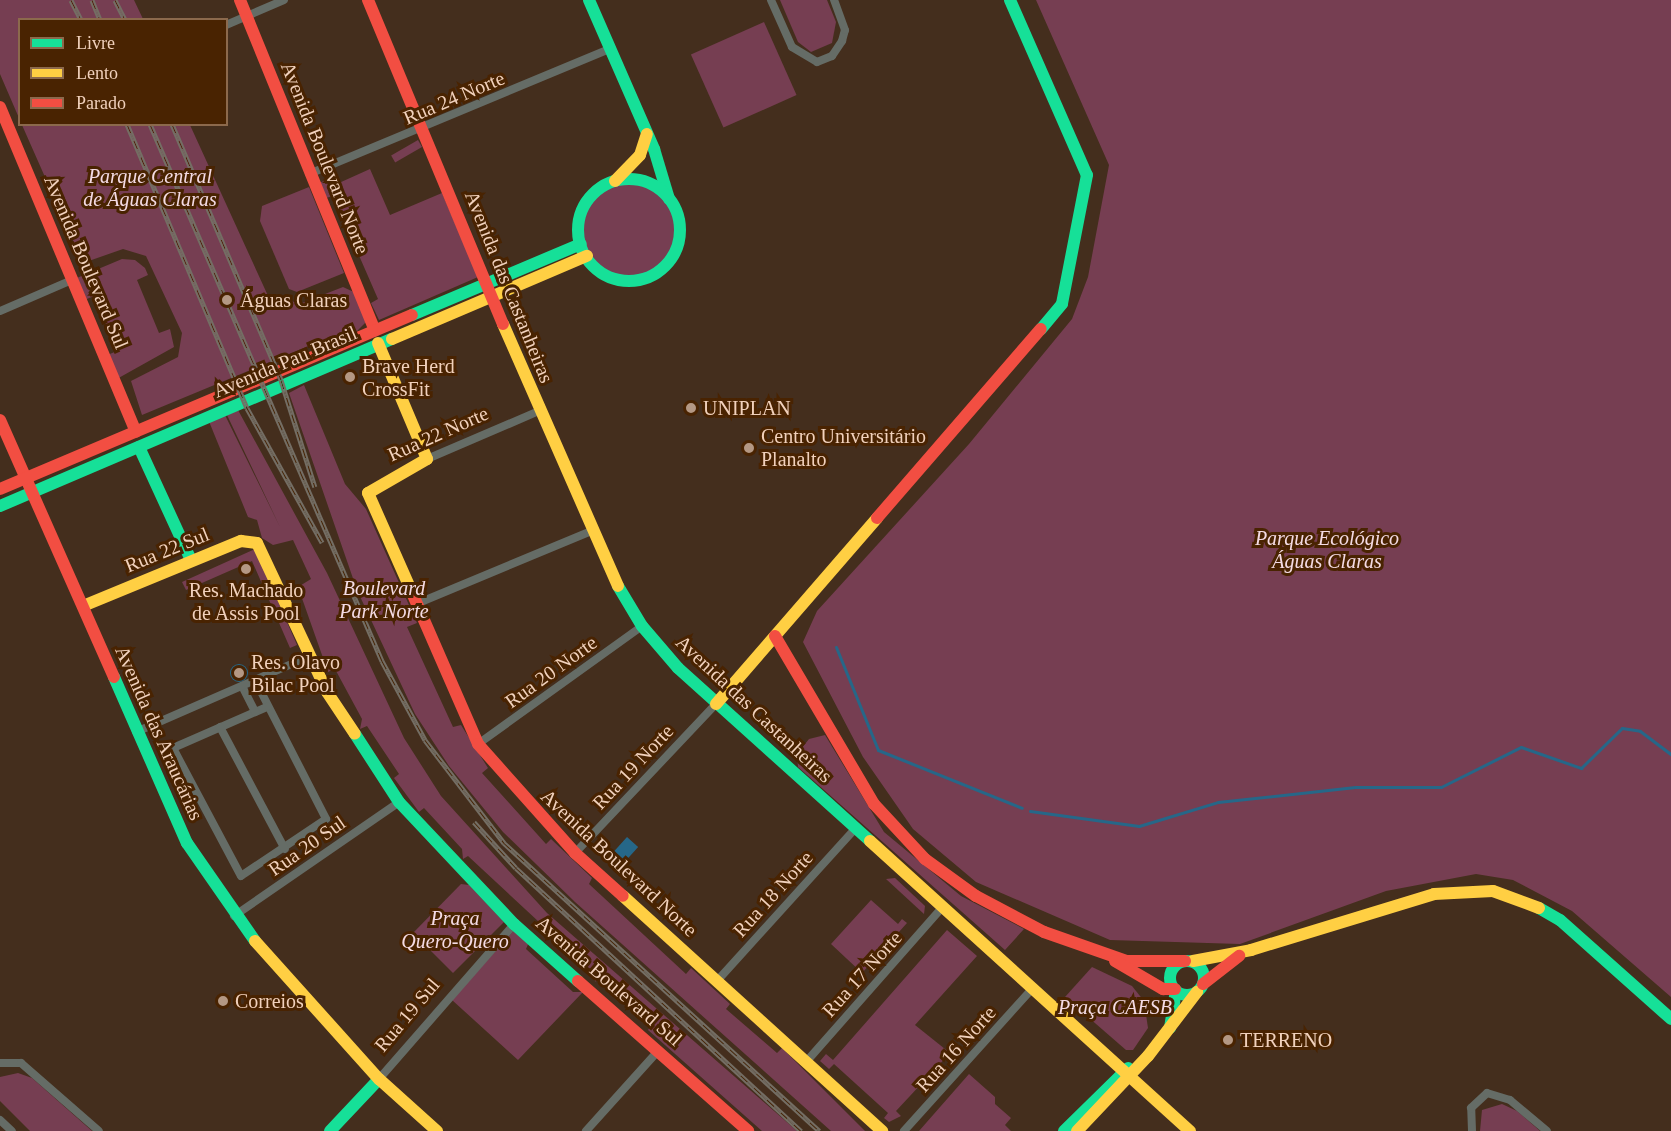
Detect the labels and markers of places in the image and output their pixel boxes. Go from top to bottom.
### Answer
place label: Águas Claras [240,288,347,312]
marker: Águas Claras [218,291,236,309]
place label: Brave Herd CrossFit [362,354,455,401]
marker: Brave Herd CrossFit [343,370,357,384]
place label: UNIPLAN [703,396,791,420]
marker: UNIPLAN [684,401,698,415]
place label: Centro Universitário Planalto [761,424,926,471]
marker: Centro Universitário Planalto [742,441,756,455]
marker: Res. Machado de Assis Pool [239,562,253,576]
place label: Res. Machado de Assis Pool [189,578,303,625]
place label: Res. Olavo Bilac Pool [251,650,340,697]
marker: Res. Olavo Bilac Pool [232,666,246,680]
place label: Correios [235,989,304,1013]
marker: Correios [216,994,230,1008]
place label: TERRENO [1240,1028,1332,1052]
marker: TERRENO [1221,1033,1235,1047]

